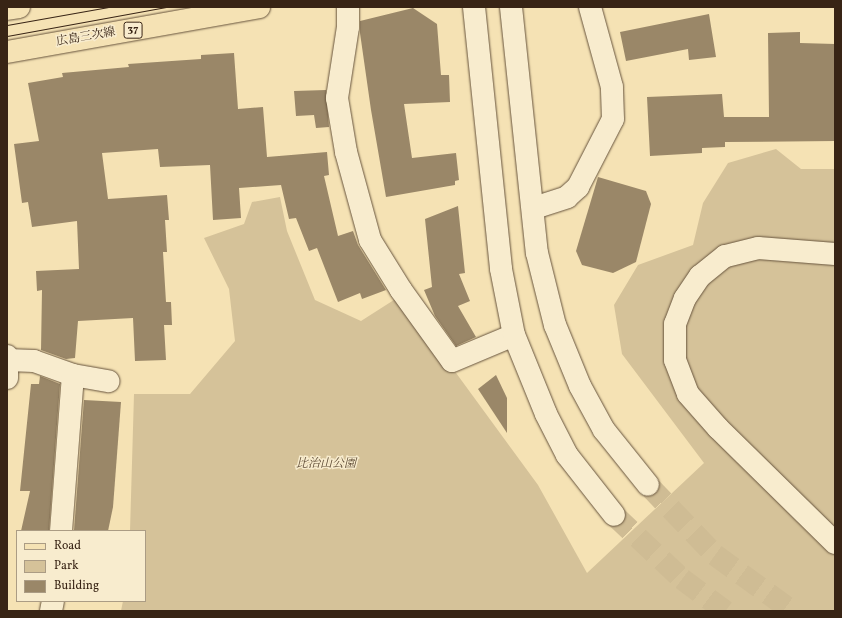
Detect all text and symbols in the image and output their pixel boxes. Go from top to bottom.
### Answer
road number: 37 [123,21,143,39]
street label: 広島三次線 [55,26,117,50]
park label: 比治山公園 [296,458,356,472]
legend [16,530,146,602]
text: Road [54,538,81,554]
text: Park [54,558,79,574]
text: Building [54,578,99,594]

